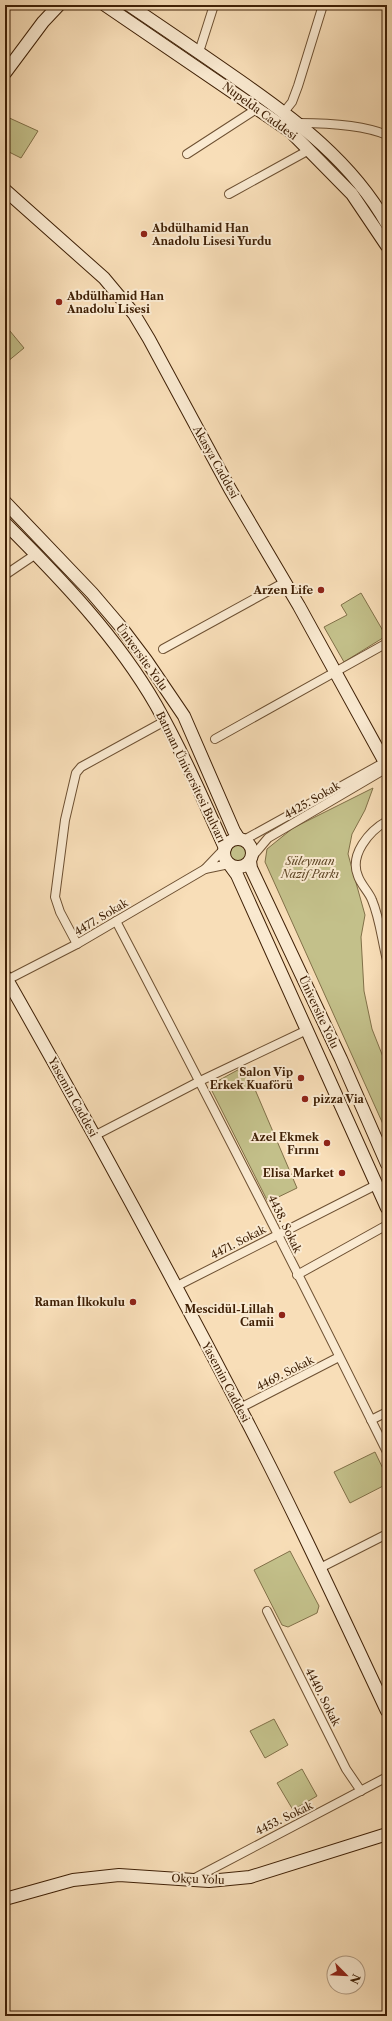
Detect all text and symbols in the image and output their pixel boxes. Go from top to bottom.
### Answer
street label: Nupelda Caddesi [220,79,301,143]
place label: Abdülhamid Han Anadolu Lisesi Yurdu [151,221,272,248]
marker: Abdülhamid Han Anadolu Lisesi Yurdu [139,229,149,239]
place label: Abdülhamid Han Anadolu Lisesi [66,289,164,316]
marker: Abdülhamid Han Anadolu Lisesi [54,297,64,307]
street label: Akasya Caddesi [190,422,242,501]
place label: Arzen Life [252,583,313,597]
marker: Arzen Life [316,585,326,595]
street label: Üniversite Yolu [113,620,172,693]
street label: Batman Üniversitesi Bulvarı [153,709,230,845]
street label: 4425. Sokak [281,778,343,822]
park label: Süleyman Nazif Parkı [280,854,339,881]
street label: 4477. Sokak [72,895,131,939]
street label: Üniversite Yolu [296,973,343,1051]
street label: Yasemin Caddesi [45,1054,101,1140]
place label: Salon Vip Erkek Kuaförü [210,1065,294,1092]
marker: Salon Vip Erkek Kuaförü [296,1073,306,1083]
place label: pizza Via [313,1092,365,1106]
marker: pizza Via [300,1094,310,1104]
place label: Azel Ekmek Fırını [250,1130,320,1157]
marker: Azel Ekmek Fırını [322,1138,332,1148]
place label: Elisa Market [263,1166,335,1180]
marker: Elisa Market [337,1168,347,1178]
street label: 4438. Sokak [265,1193,305,1256]
street label: 4471. Sokak [208,1222,269,1262]
place label: Raman İlkokulu [34,1295,126,1309]
marker: Raman İlkokulu [128,1297,138,1307]
place label: Mescidül-Lillah Camii [184,1302,274,1329]
marker: Mescidül-Lillah Camii [277,1310,287,1320]
street label: Yasemin Caddesi [198,1339,253,1425]
street label: 4469. Sokak [254,1352,317,1393]
street label: 4440. Sokak [302,1666,344,1729]
street label: 4453. Sokak [253,1798,316,1838]
street label: Okçu Yolu [171,1871,225,1887]
north arrow [326,1955,366,1995]
text: N [347,1972,363,1987]

